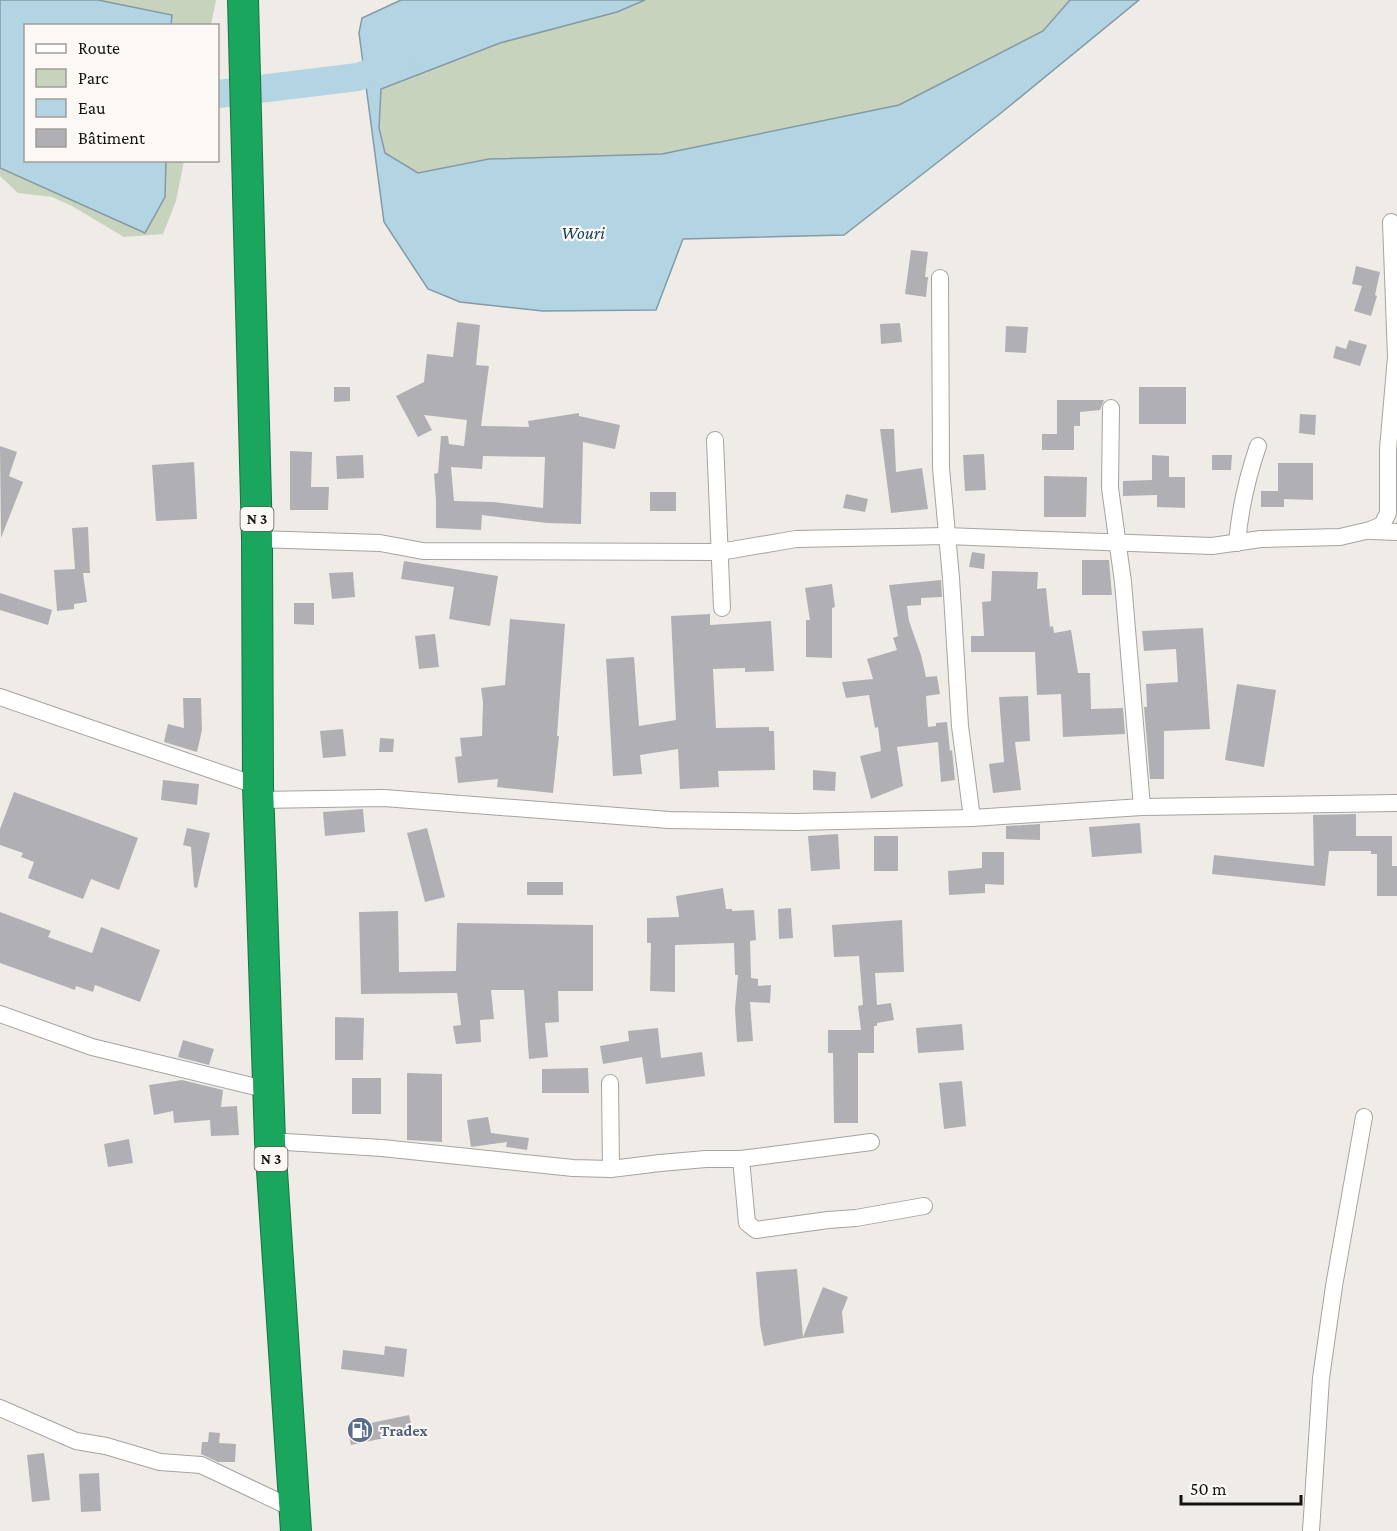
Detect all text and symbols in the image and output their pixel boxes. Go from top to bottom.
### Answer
legend [24,24,219,162]
text: Route [78,38,120,58]
text: Parc [78,68,109,88]
text: Eau [78,98,106,118]
text: Bâtiment [78,128,146,148]
water label: Wouri [561,223,605,243]
road number: N 3 [240,507,274,531]
road number: N 3 [254,1147,288,1171]
fuel station icon: Tradex [345,1415,375,1445]
place label: Tradex [380,1422,428,1439]
scale bar [1181,1468,1301,1506]
text: 50 m [1190,1479,1227,1499]

